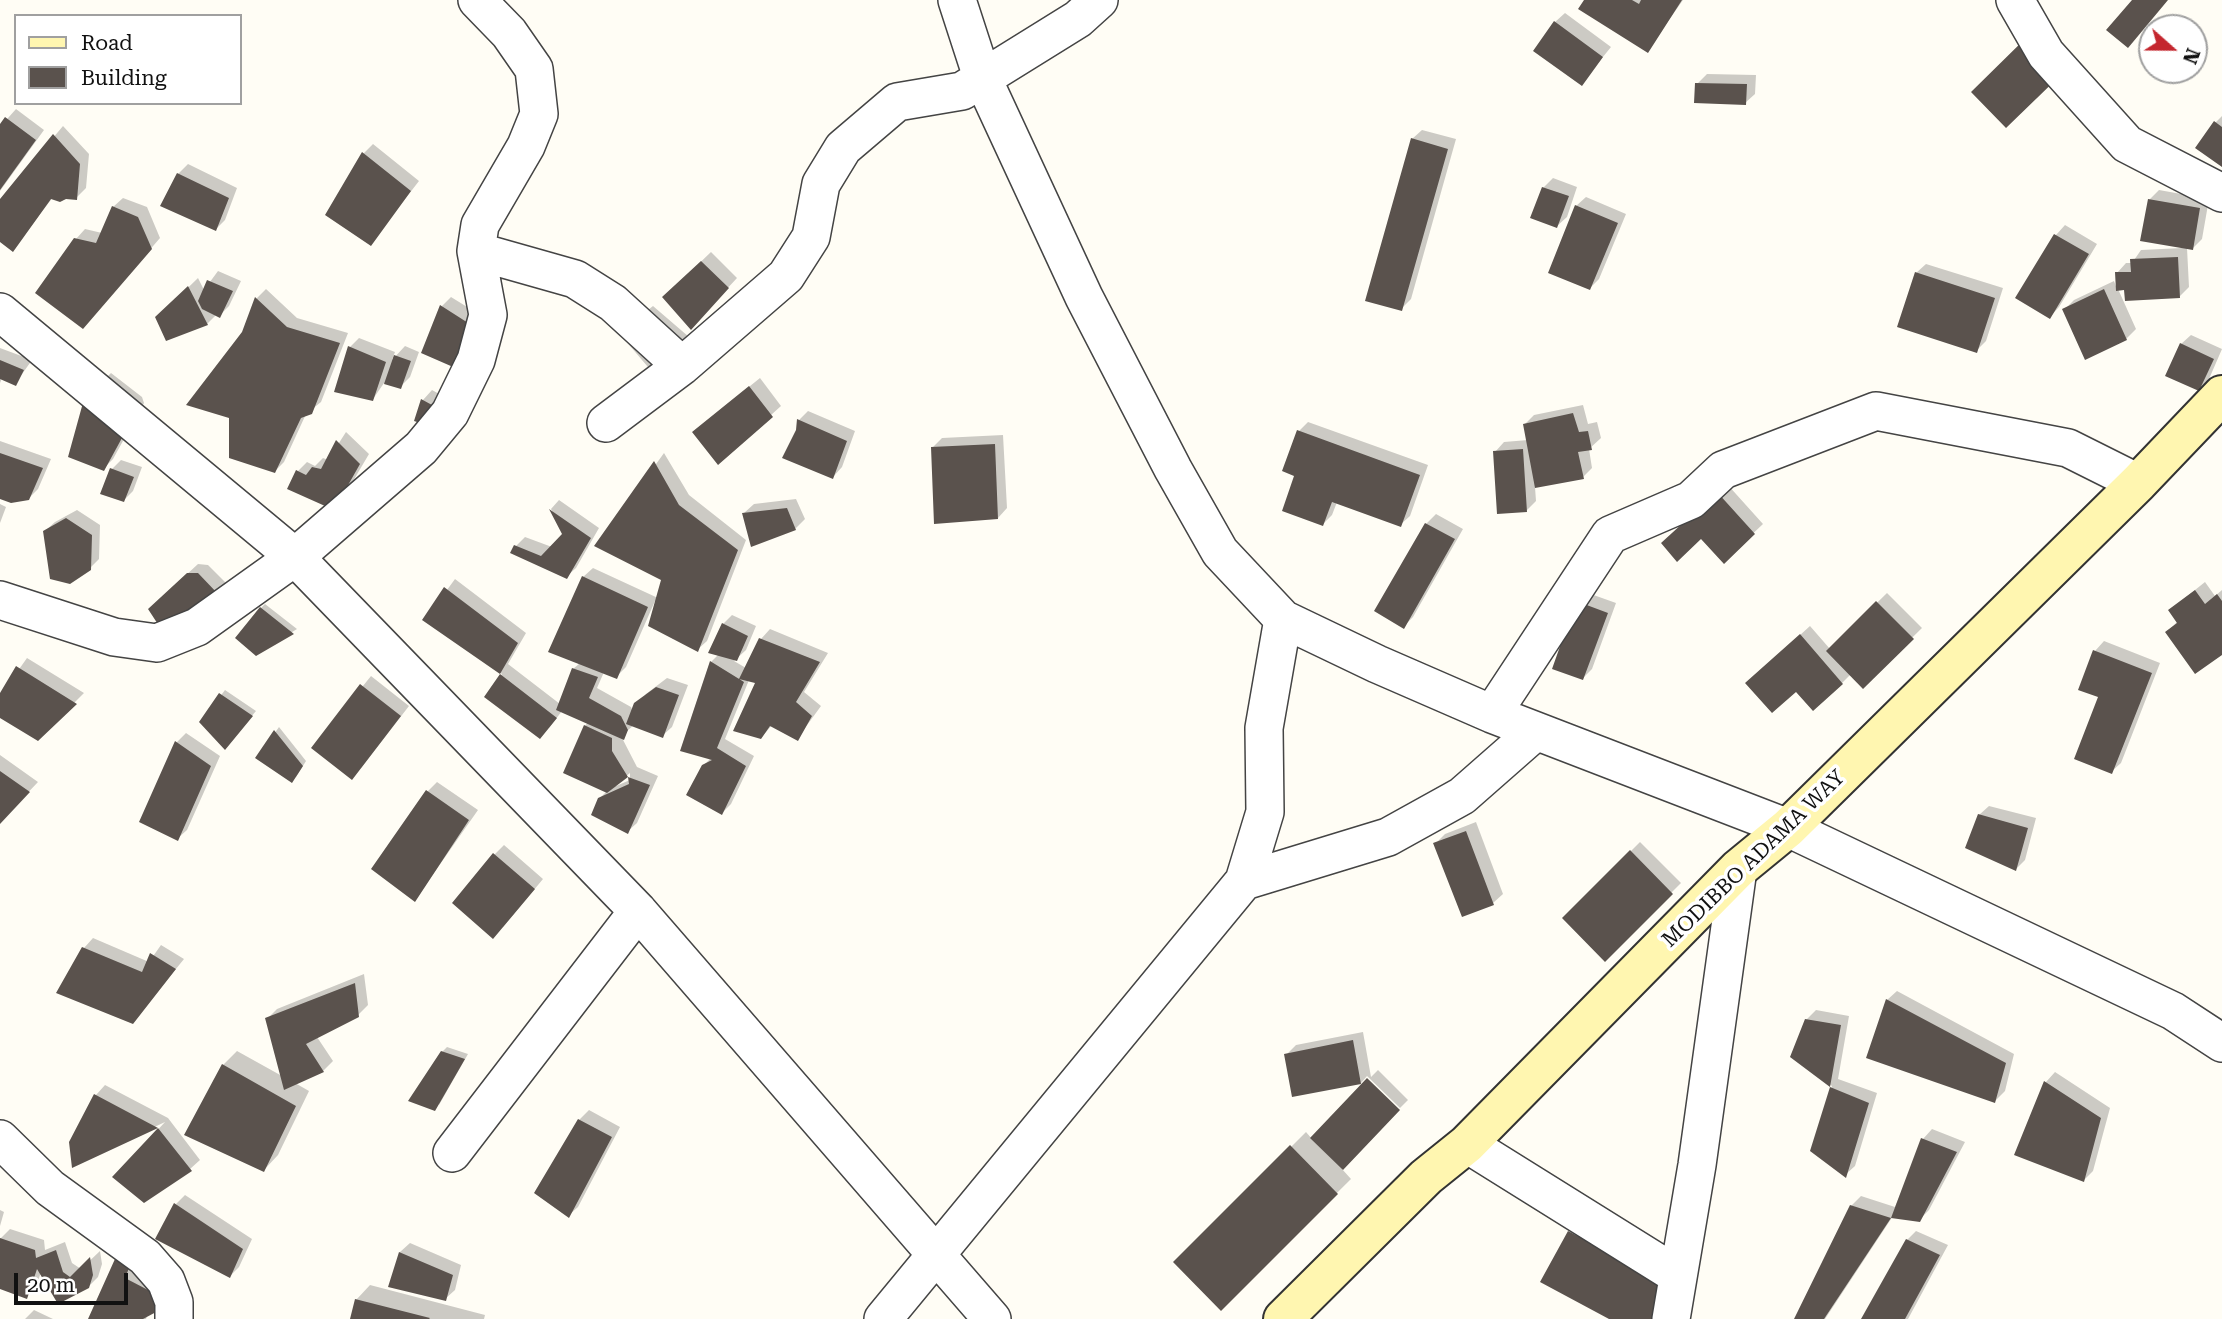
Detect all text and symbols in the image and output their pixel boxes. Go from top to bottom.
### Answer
legend [14,14,242,105]
north arrow [2138,14,2208,84]
text: Road [81,31,133,55]
text: N [2178,45,2205,67]
text: Building [81,66,167,90]
street label: MODIBBO ADAMA WAY [1657,765,1851,953]
scale bar [18,1260,131,1304]
text: 20 m [27,1273,75,1297]

